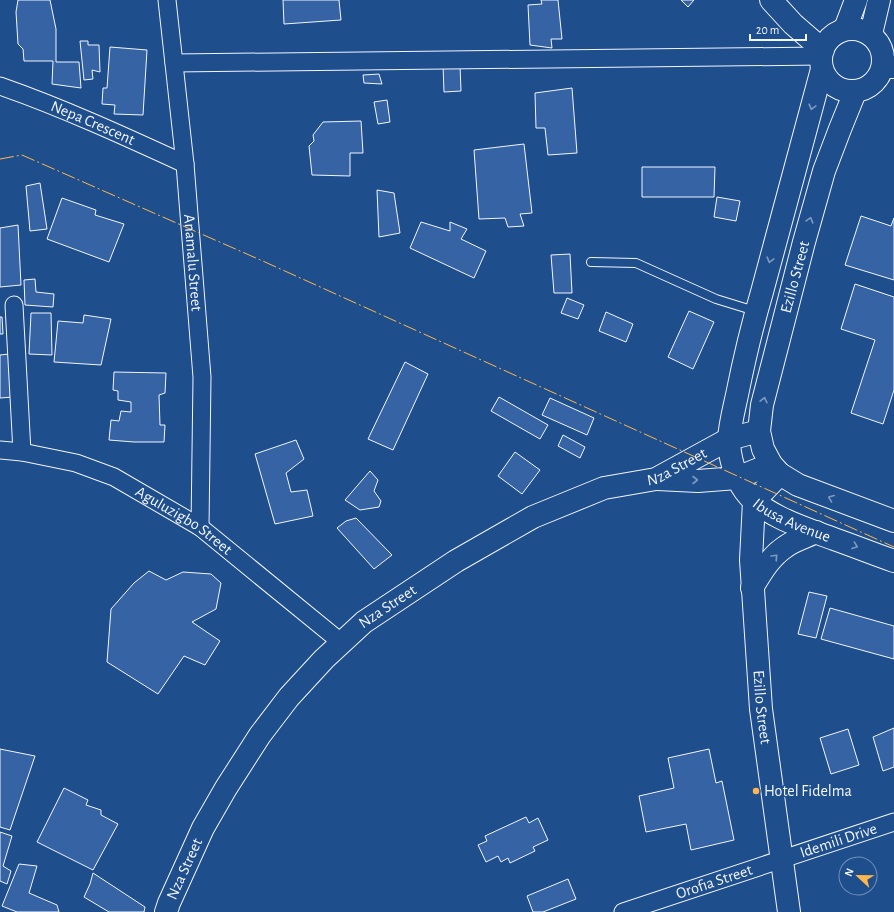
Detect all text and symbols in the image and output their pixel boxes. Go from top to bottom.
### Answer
scale bar [750,16,806,42]
text: 20 m [756,24,779,36]
street label: Nepa Crescent [49,98,137,148]
one-way arrow [808,103,817,110]
street label: Anamalu Street [181,214,205,312]
one-way arrow [805,217,814,224]
street label: Ezillo Street [778,239,812,315]
one-way arrow [766,256,775,263]
one-way arrow [759,397,767,403]
street label: Nza Street [646,445,709,488]
one-way arrow [692,476,698,484]
street label: Aguluzigbo Street [133,483,235,558]
one-way arrow [828,494,835,502]
street label: Ibusa Avenue [750,495,833,545]
one-way arrow [851,542,858,550]
one-way arrow [770,554,777,561]
street label: Nza Street [356,582,419,631]
street label: Ezillo Street [750,670,774,745]
place label: Hotel Fidelma [764,783,852,799]
marker: Hotel Fidelma [751,786,761,796]
street label: Idemili Drive [798,820,879,861]
street label: Nza Street [164,836,205,902]
north arrow [838,856,878,896]
street label: Orofia Street [674,862,754,902]
text: N [843,867,856,878]

